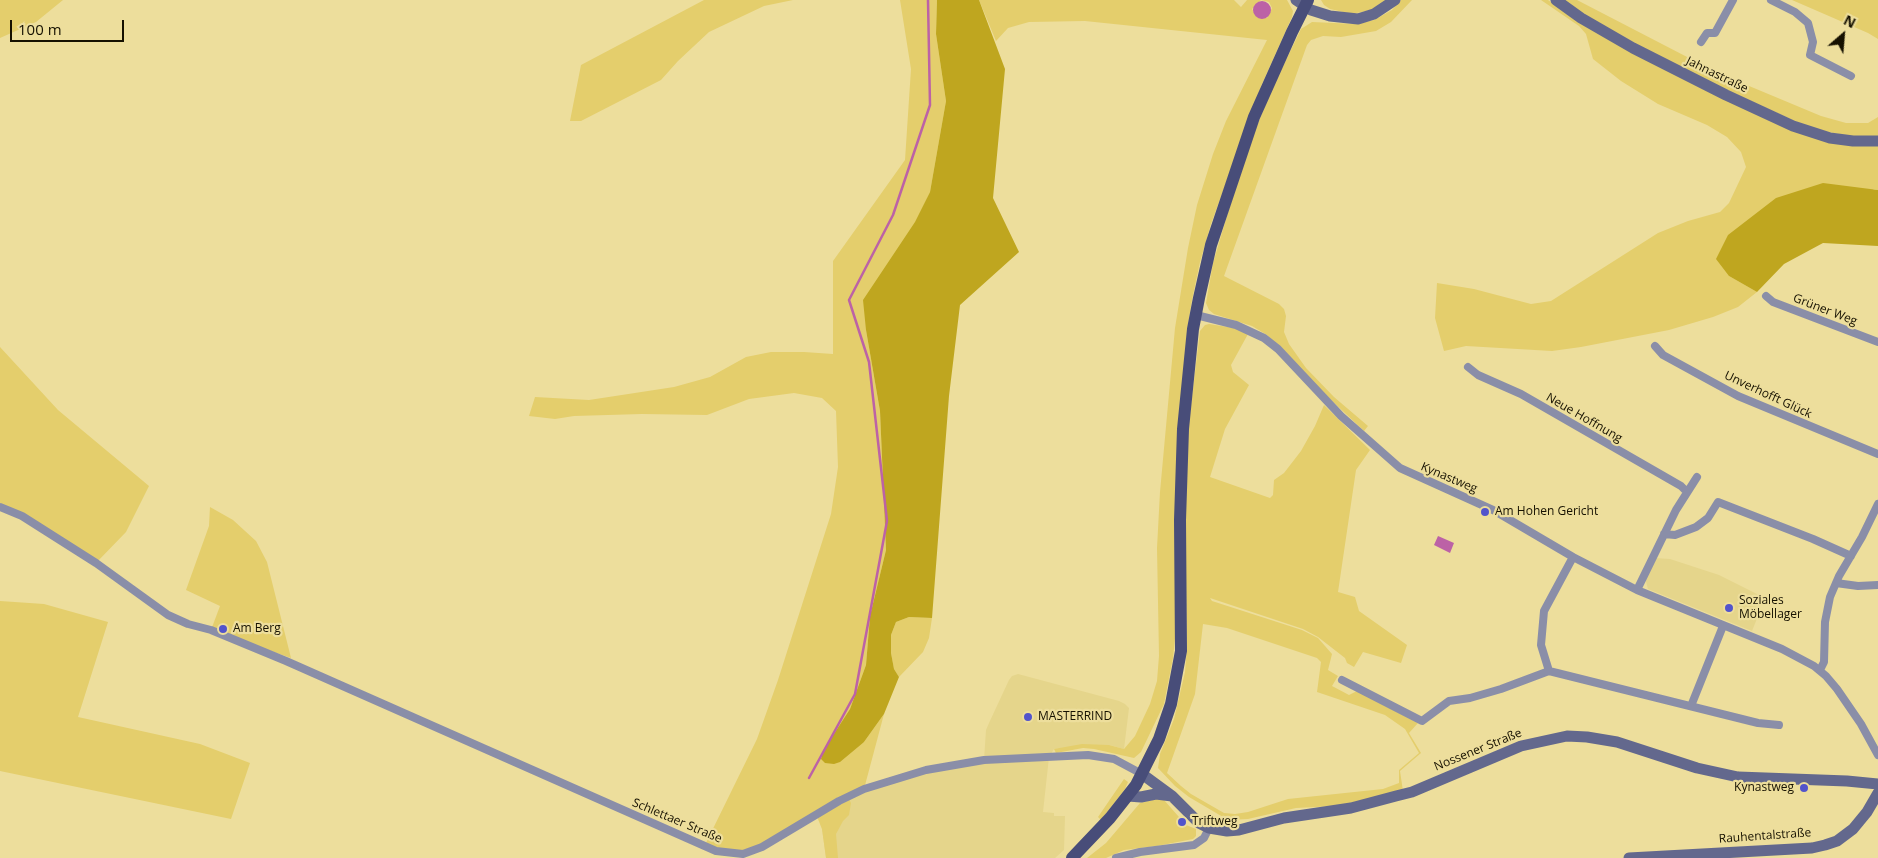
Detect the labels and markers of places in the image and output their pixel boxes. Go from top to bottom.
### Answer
place label: Am Hohen Gericht [1495,505,1598,519]
marker: Am Hohen Gericht [1479,506,1491,518]
place label: Soziales Möbellager [1739,594,1802,622]
marker: Soziales Möbellager [1723,602,1735,614]
place label: Am Berg [233,622,281,636]
marker: Am Berg [217,623,229,635]
place label: MASTERRIND [1038,710,1112,724]
marker: MASTERRIND [1022,711,1034,723]
place label: Kynastweg [1734,781,1794,795]
marker: Kynastweg [1798,782,1810,794]
place label: Triftweg [1192,815,1237,829]
marker: Triftweg [1176,816,1188,828]

